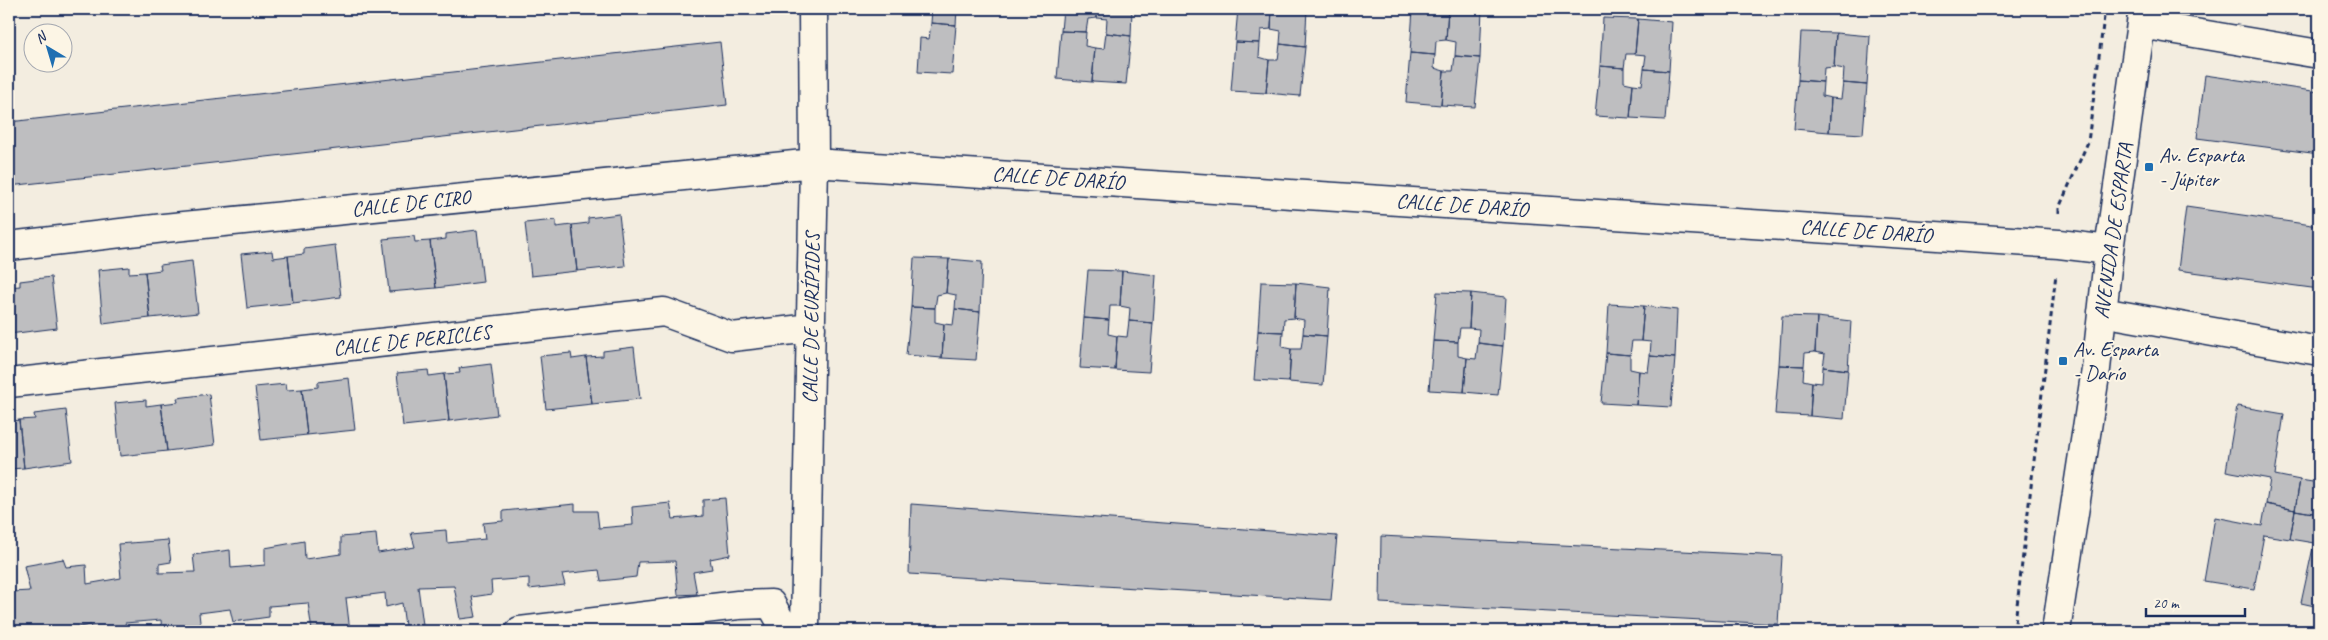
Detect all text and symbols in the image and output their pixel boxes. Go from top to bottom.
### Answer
north arrow [22,22,72,72]
text: N [32,27,51,48]
street label: AVENIDA DE ESPARTA [2088,141,2138,320]
place label: Av. Esparta - Júpiter [2159,142,2246,192]
street label: CALLE DE DARÍO [991,160,1127,196]
marker: Av. Esparta - Júpiter [2143,161,2155,173]
street label: CALLE DE CIRO [350,184,474,222]
street label: CALLE DE DARÍO [1395,187,1531,223]
street label: CALLE DE DARÍO [1799,213,1935,249]
street label: CALLE DE EURÍPIDES [797,229,826,404]
street label: CALLE DE PERICLES [332,318,495,361]
place label: Av. Esparta - Darío [2073,336,2160,386]
marker: Av. Esparta - Darío [2057,355,2069,367]
scale bar [2146,585,2244,617]
text: 20 m [2153,594,2180,613]

